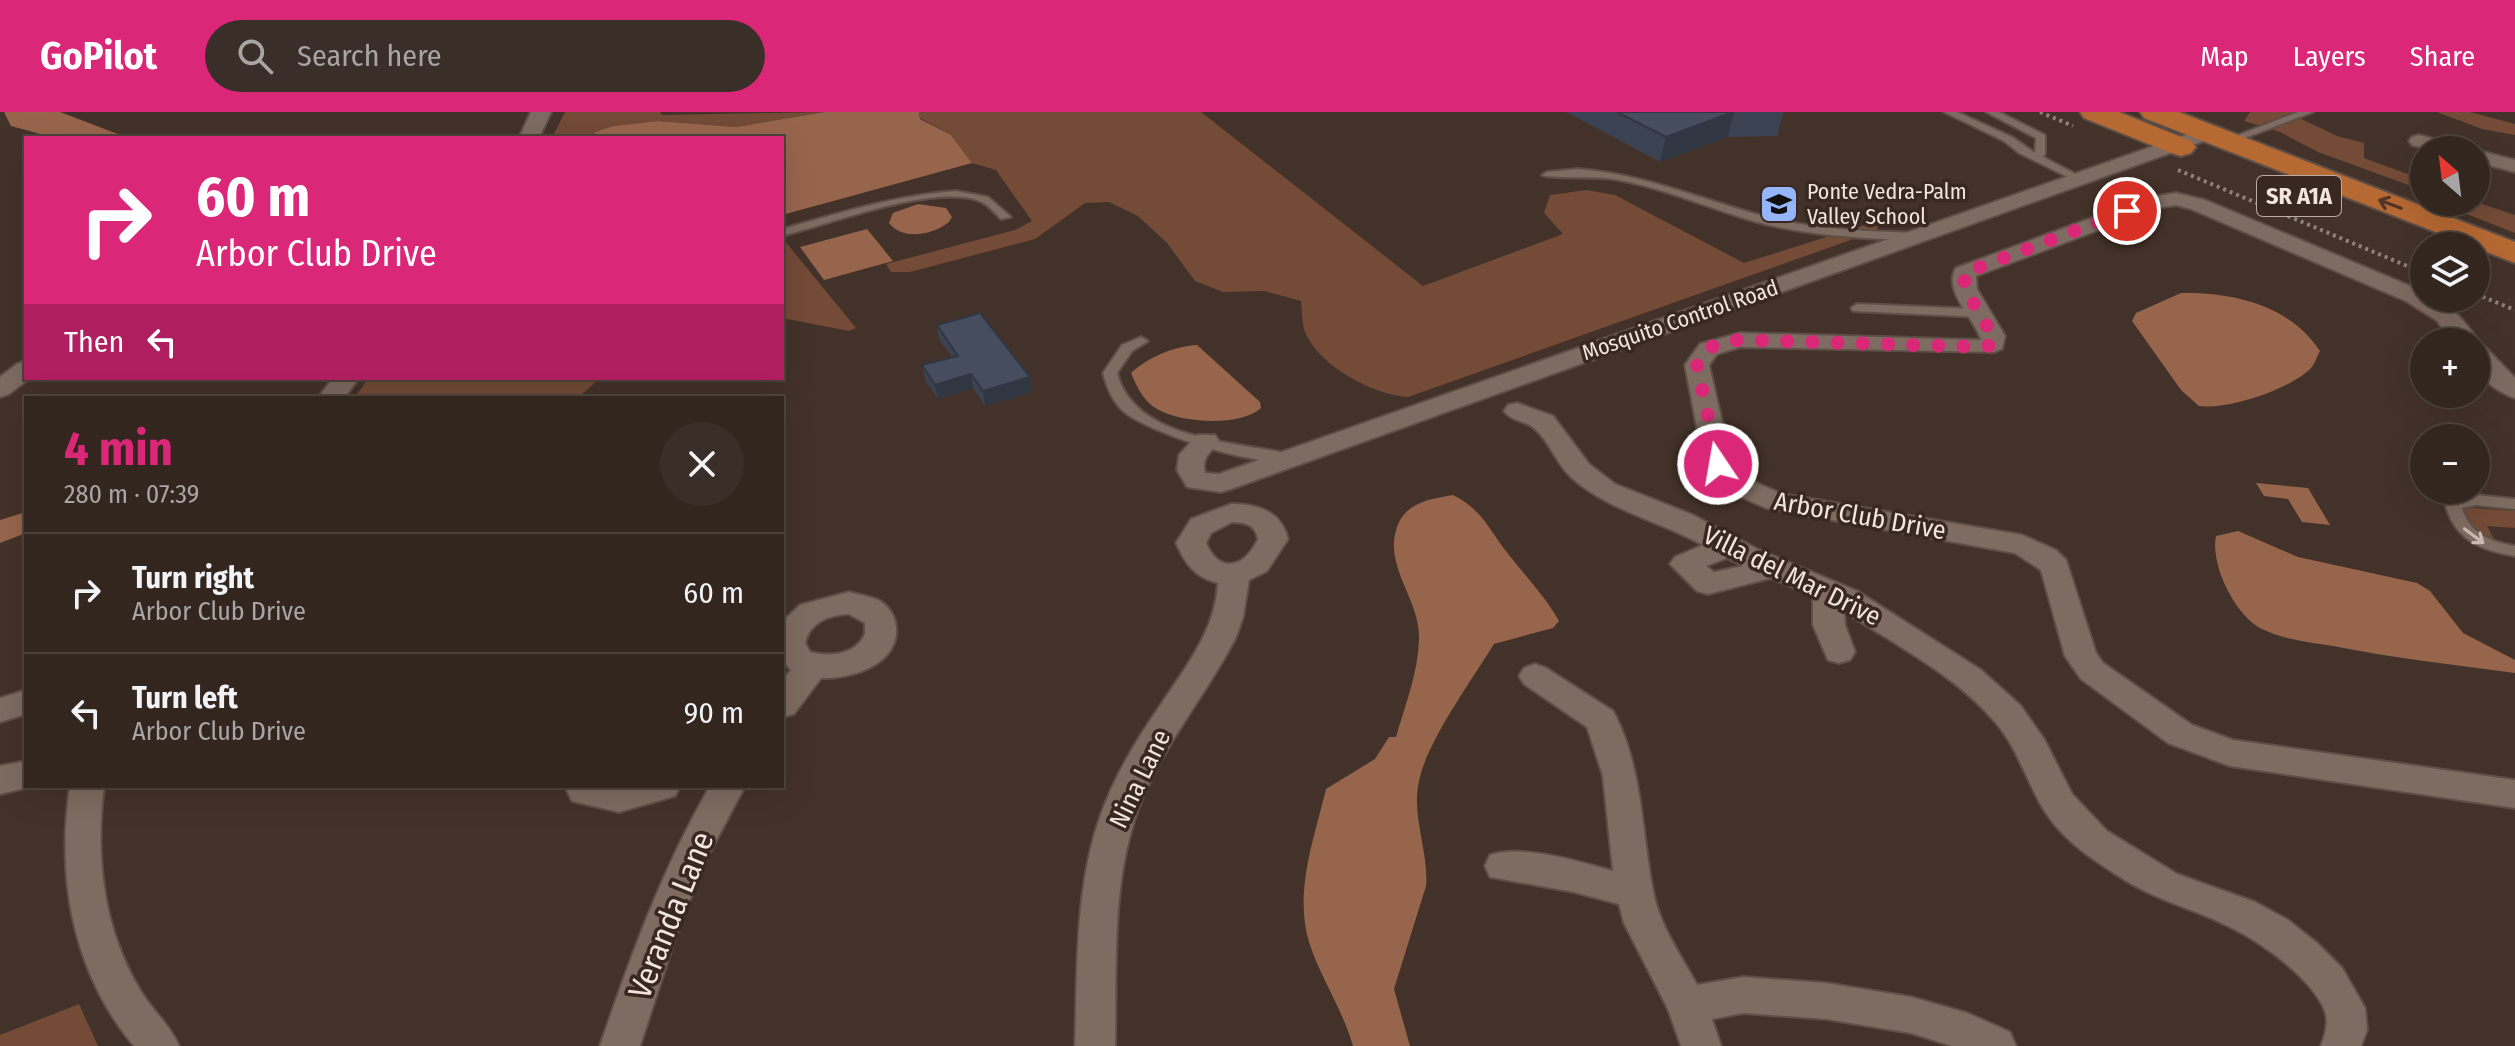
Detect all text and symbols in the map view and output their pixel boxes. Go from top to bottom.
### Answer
search box [205,20,765,92]
text: GoPilot [40,33,157,79]
icon: search [233,34,277,78]
text: Search here [297,38,442,74]
text: Map [2200,40,2249,73]
text: Layers [2293,40,2366,73]
text: Share [2410,40,2475,73]
north arrow [2410,136,2490,216]
map controls [2410,136,2490,504]
text: 60 m [196,164,310,231]
icon: right [64,168,168,272]
road number: SR A1A [2257,176,2341,216]
pin [2093,177,2161,245]
place label: Ponte Vedra-Palm Valley School [1807,178,1967,230]
school or university icon: Ponte Vedra-Palm Valley School [1758,183,1800,225]
icon: arrive [2105,189,2149,233]
one-way arrow [2378,196,2403,211]
text: Arbor Club Drive [196,232,437,276]
button: layers [2410,232,2490,312]
street label: Mosquito Control Road [1579,274,1781,366]
icon: left [140,320,184,364]
text: Then [64,324,124,360]
button: + [2410,328,2490,408]
text: 4 min [64,420,173,478]
button: close [660,422,744,506]
position arrow [1676,422,1760,506]
button: − [2410,424,2490,504]
text: 280 m · 07:39 [64,479,199,510]
street label: Arbor Club Drive [1772,486,1948,546]
street label: Villa del Mar Drive [1698,520,1886,632]
one-way arrow [2463,528,2484,545]
text: Turn right [132,560,254,596]
icon: right [64,571,108,615]
text: 60 m [683,575,744,611]
text: Arbor Club Drive [132,596,306,627]
text: Turn left [132,680,238,716]
icon: left [64,691,108,735]
text: 90 m [684,695,744,731]
text: Arbor Club Drive [132,716,306,747]
street label: Nina Lane [1103,725,1177,833]
street label: Veranda Lane [620,826,722,1004]

